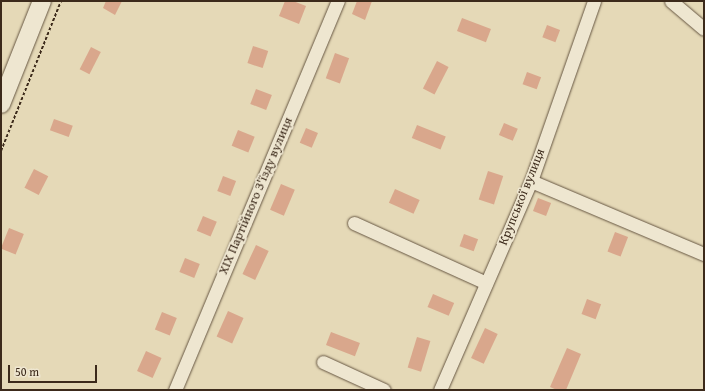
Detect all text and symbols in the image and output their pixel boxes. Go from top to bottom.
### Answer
street label: XIX Партійного З'їзду вулиця [216,115,296,277]
street label: Крупської вулиця [495,146,549,248]
scale bar [10,357,99,383]
text: 50 m [15,363,39,380]

